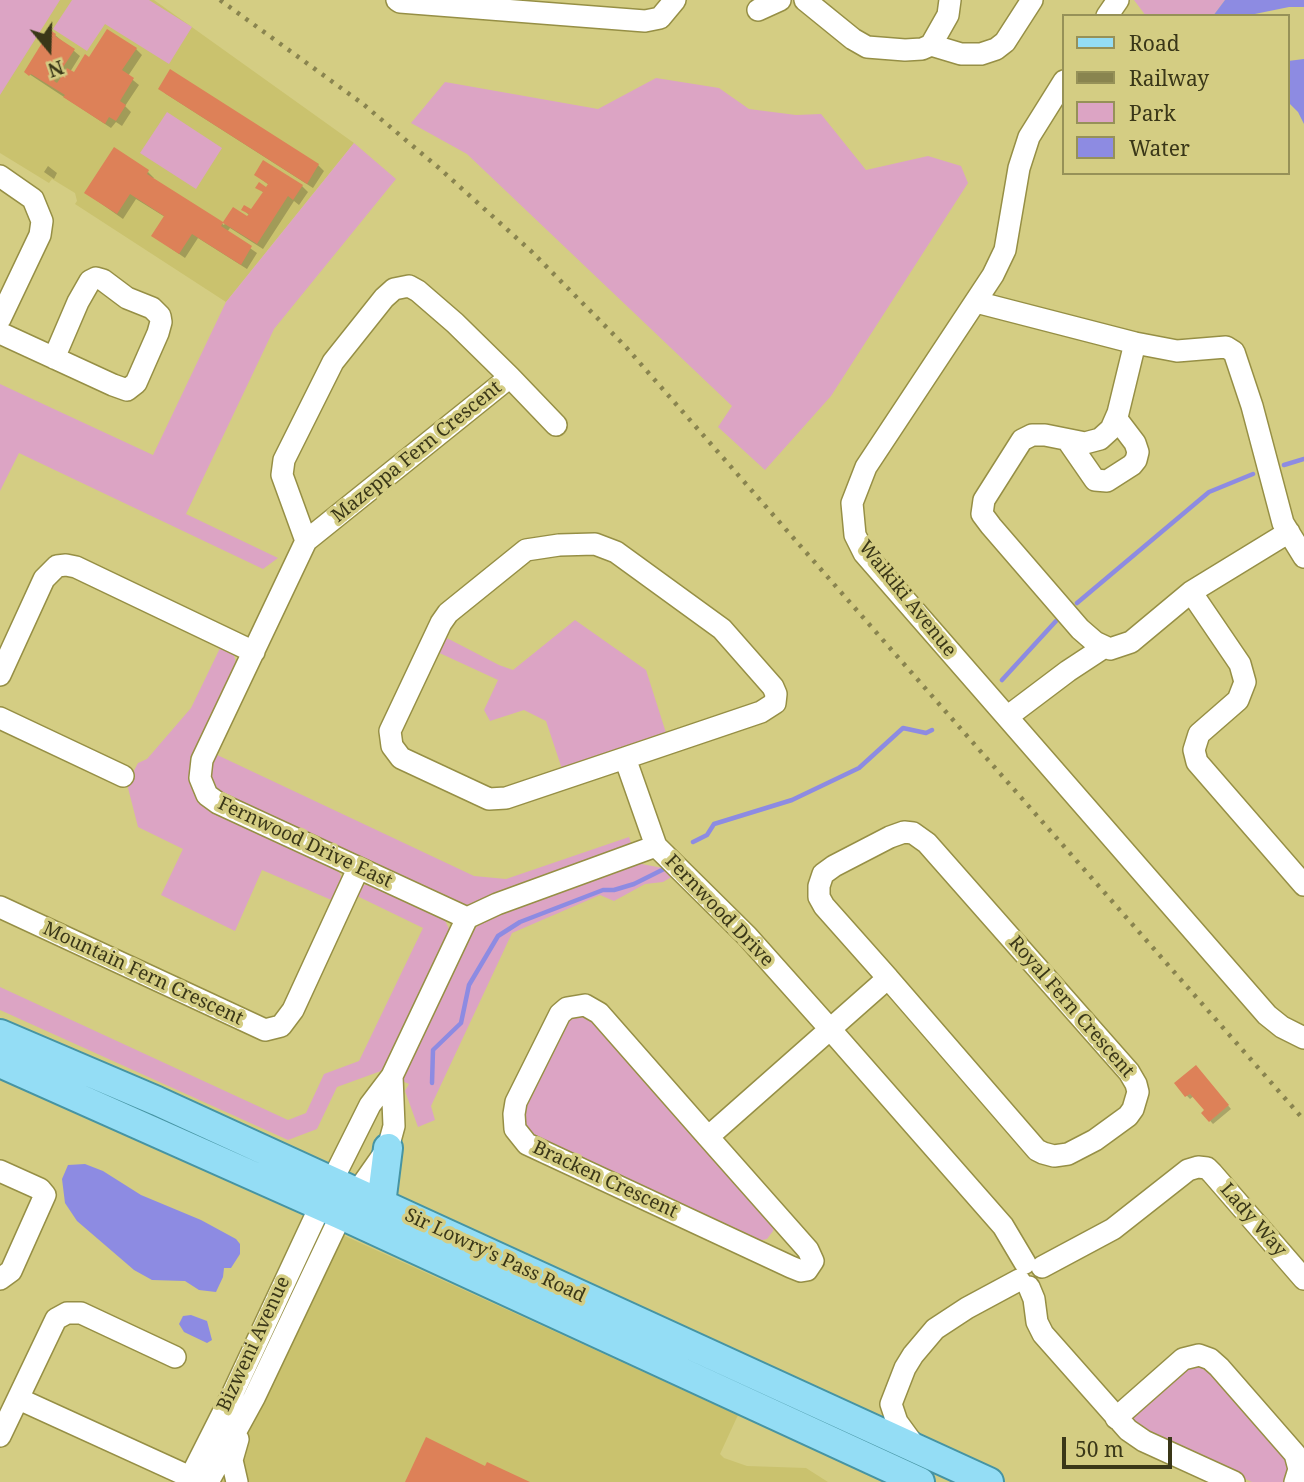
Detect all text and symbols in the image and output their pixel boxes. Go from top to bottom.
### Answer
north arrow [14,14,84,84]
legend [1062,14,1290,175]
text: Road [1129,29,1180,57]
text: N [45,54,67,84]
text: Railway [1129,64,1209,92]
text: Park [1129,99,1176,127]
text: Water [1129,134,1190,162]
street label: Mazeppa Fern Crescent [327,376,507,528]
street label: Waikiki Avenue [853,536,961,662]
street label: Fernwood Drive East [214,793,396,893]
street label: Fernwood Drive [660,850,778,972]
street label: Mountain Fern Crescent [39,918,247,1030]
street label: Royal Fern Crescent [1003,932,1139,1082]
street label: Bracken Crescent [529,1137,681,1223]
street label: Lady Way [1215,1179,1291,1261]
street label: Sir Lowry's Pass Road [401,1204,589,1308]
street label: Bizweni Avenue [213,1273,295,1415]
scale bar [1066,1422,1176,1466]
text: 50 m [1075,1435,1124,1463]

